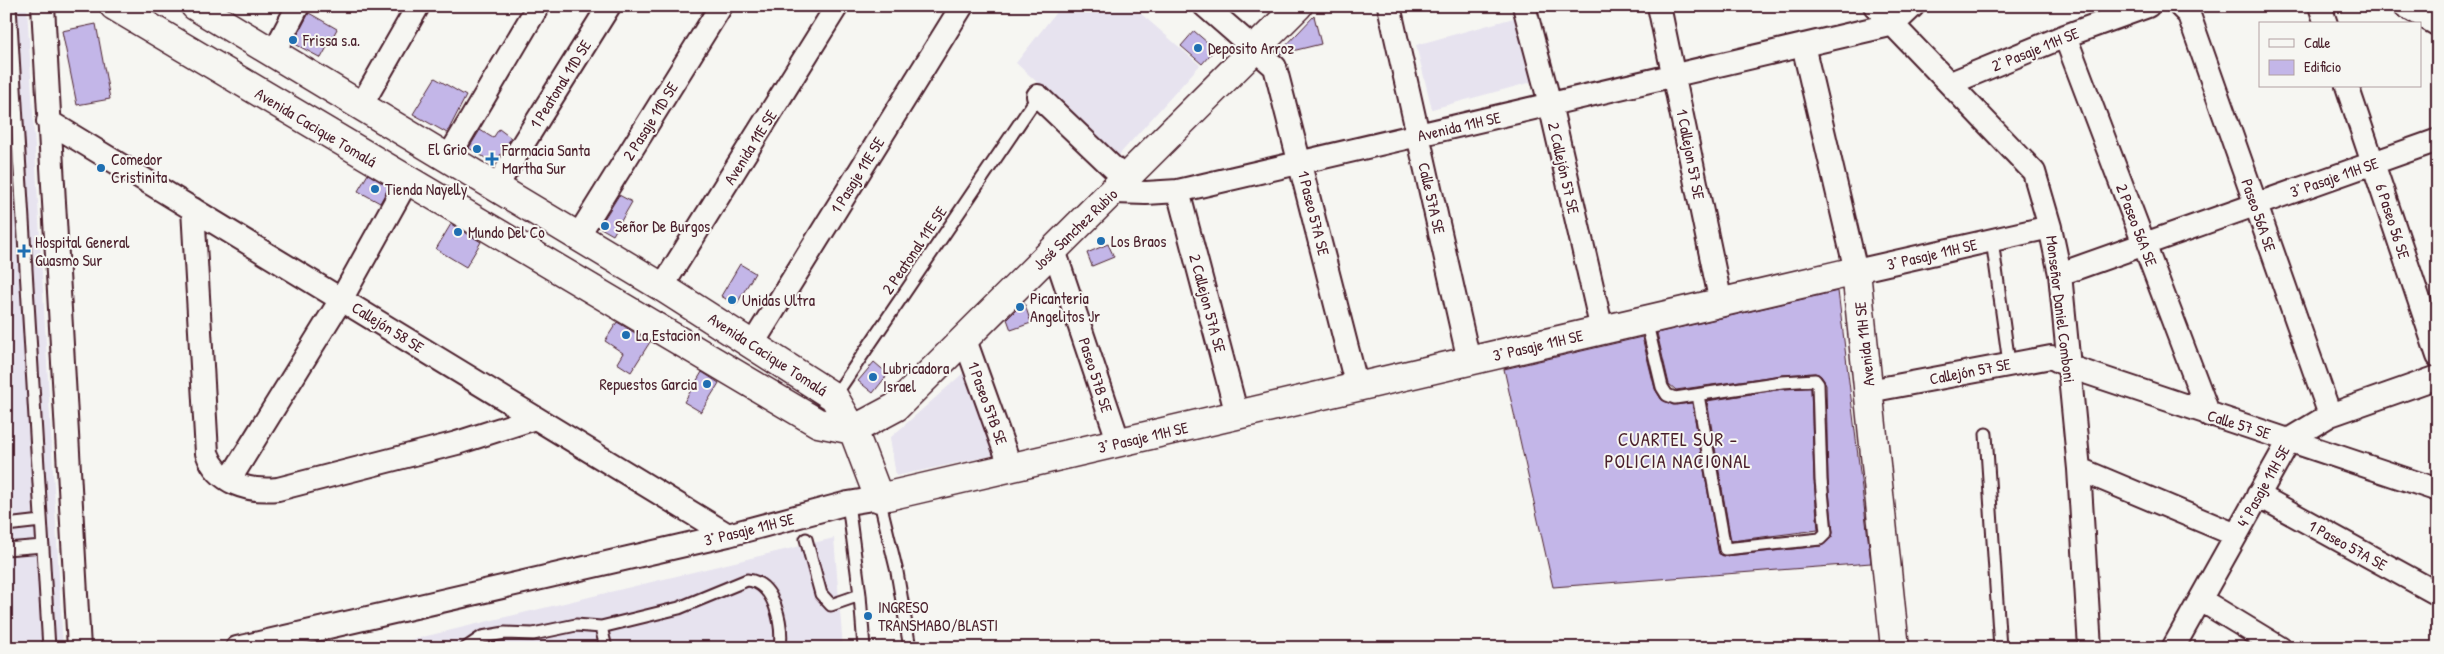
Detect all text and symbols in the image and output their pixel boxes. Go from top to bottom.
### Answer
street label: 2° Pasaje 11H SE [1988,22,2082,76]
legend [2259,22,2422,88]
place label: Frissa s.a. [302,29,360,51]
text: Calle [2304,32,2331,53]
marker: Frissa s.a. [287,34,299,46]
street label: 1 Peatonal 11D SE [524,36,596,132]
place label: Deposito Arroz [1208,37,1294,59]
marker: Deposito Arroz [1192,42,1204,54]
text: Edificio [2304,56,2341,77]
street label: 2 Pasaje 11D SE [617,78,683,164]
street label: Avenida Cacique Tomalá [251,82,381,172]
street label: Avenida 11E SE [718,105,782,189]
street label: Avenida 11H SE [1415,106,1503,146]
street label: 1 Callejon 57 SE [1671,107,1711,201]
street label: 2 Callejón 57 SE [1543,120,1585,216]
street label: 1 Pasaje 11E SE [825,132,889,218]
place label: El Grio [428,138,468,160]
place label: Farmacia Santa Martha Sur [501,139,590,179]
marker: El Grio [471,143,483,155]
place label: Comedor Cristinita [111,148,167,188]
street label: 3° Pasaje 11H SE [2287,152,2381,202]
marker: Farmacia Santa Martha Sur [486,153,498,165]
street label: Calle 57A SE [1413,160,1451,236]
marker: Comedor Cristinita [95,162,107,174]
street label: 1 Paseo 57A SE [1293,168,1335,258]
street label: Paseo 56A SE [2236,176,2282,254]
place label: Tienda Nayelly [385,178,468,200]
street label: 2 Paseo 56A SE [2111,181,2163,269]
street label: 6 Paseo 56 SE [2370,181,2416,261]
marker: Tienda Nayelly [369,183,381,195]
street label: José Sanchez Rubio [1028,183,1122,275]
street label: 2 Peatonal 11E SE [876,202,952,298]
place label: Señor De Burgos [615,215,710,237]
marker: Señor De Burgos [599,220,611,232]
place label: Mundo Del Co [468,221,545,243]
marker: Mundo Del Co [452,226,464,238]
place label: Los Braos [1111,230,1166,252]
place label: Hospital General Guasmo Sur [35,231,130,271]
street label: 3° Pasaje 11H SE [1885,233,1979,275]
street label: Monseñor Daniel Comboni [2041,234,2081,384]
marker: Los Braos [1095,235,1107,247]
marker: Hospital General Guasmo Sur [17,244,31,258]
street label: 2 Callejon 57A SE [1184,251,1232,355]
place label: Picanteria Angelitos Jr [1030,287,1100,327]
place label: Unidas Ultra [742,289,815,311]
marker: Unidas Ultra [726,294,738,306]
street label: Callejón 58 SE [348,296,428,358]
marker: Picanteria Angelitos Jr [1014,301,1026,313]
street label: Avenida 11H SE [1849,301,1879,387]
street label: Avenida Cacique Tomalá [704,307,832,401]
place label: La Estacion [636,324,700,346]
street label: 3° Pasaje 11H SE [1491,324,1585,366]
marker: La Estacion [620,329,632,341]
street label: Paseo 57B SE [1074,335,1118,415]
street label: Callejón 57 SE [1928,352,2012,390]
place label: Lubricadora Israel [883,357,949,397]
street label: 1 Paseo 57B SE [963,358,1013,448]
marker: Lubricadora Israel [867,371,879,383]
place label: Repuestos Garcia [600,373,697,395]
marker: Repuestos Garcia [701,378,713,390]
street label: Calle 57 SE [2205,404,2273,444]
street label: 3° Pasaje 11H SE [1096,416,1190,458]
district label: CUARTEL SUR - POLICIA NACIONAL [1604,426,1752,474]
street label: 4° Pasaje 11H SE [2231,441,2295,531]
street label: 3° Pasaje 11H SE [702,507,796,551]
street label: 1 Paseo 57A SE [2305,514,2391,576]
place label: INGRESO TRANSMABO/BLASTI [878,596,998,636]
marker: INGRESO TRANSMABO/BLASTI [862,610,874,622]

